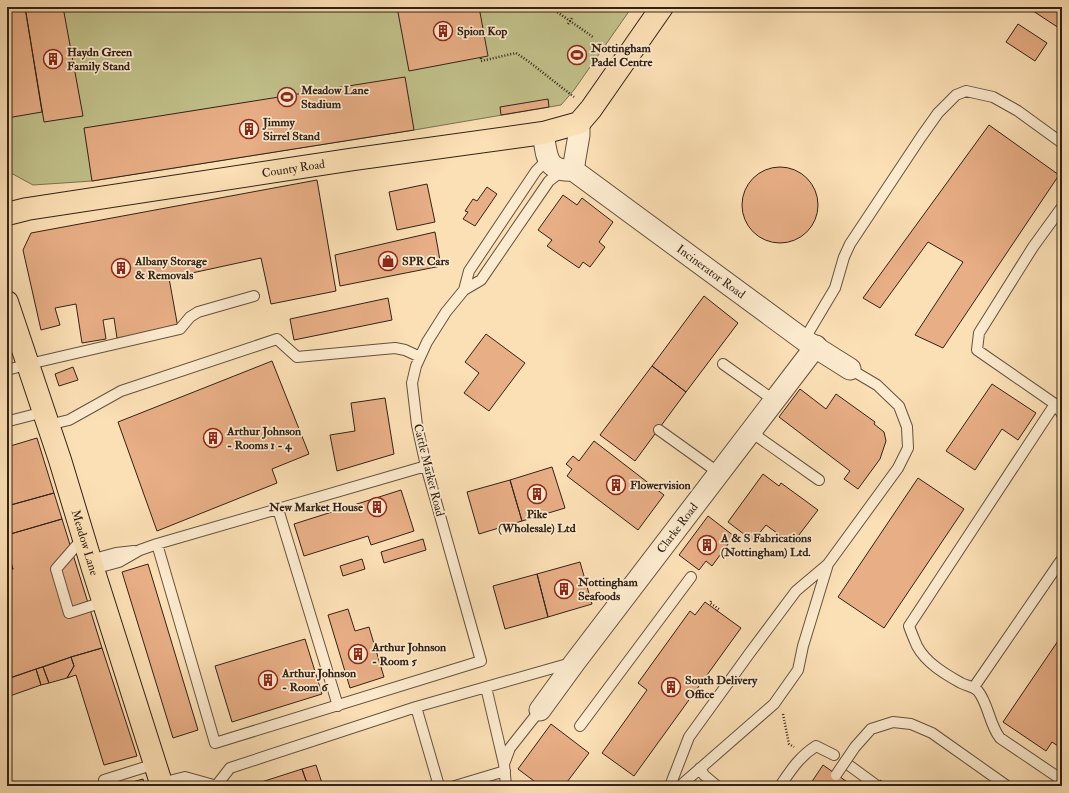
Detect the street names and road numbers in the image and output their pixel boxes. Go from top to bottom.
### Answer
street label: County Road [261,157,326,181]
street label: Incinerator Road [673,242,748,302]
street label: Cattle Market Road [410,422,447,518]
street label: Clarke Road [654,500,702,556]
street label: Meadow Lane [68,508,102,577]

